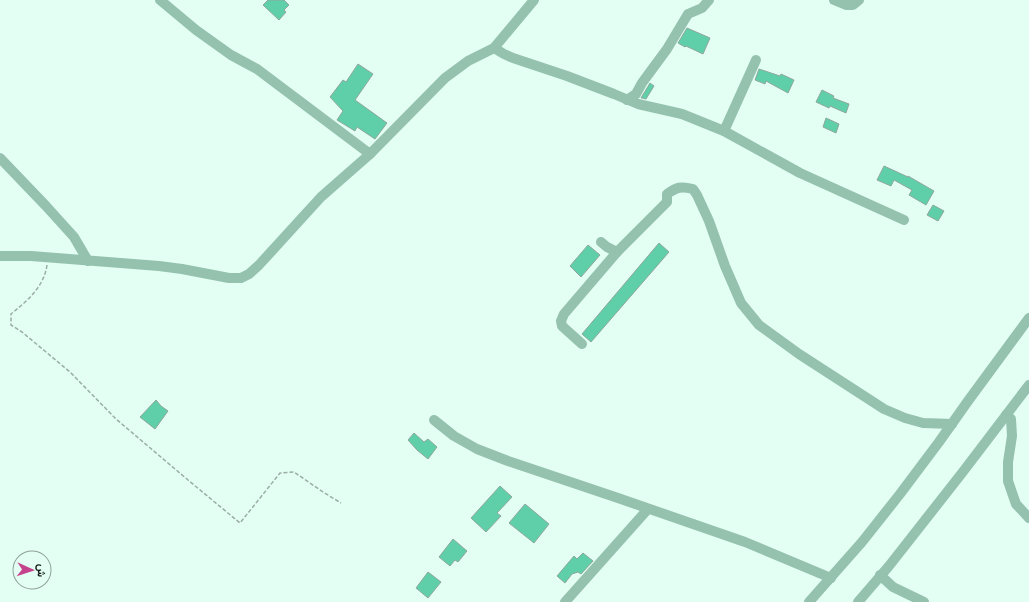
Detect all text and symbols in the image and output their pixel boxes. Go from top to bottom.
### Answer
north arrow [12,550,52,590]
text: ش [35,564,48,577]

